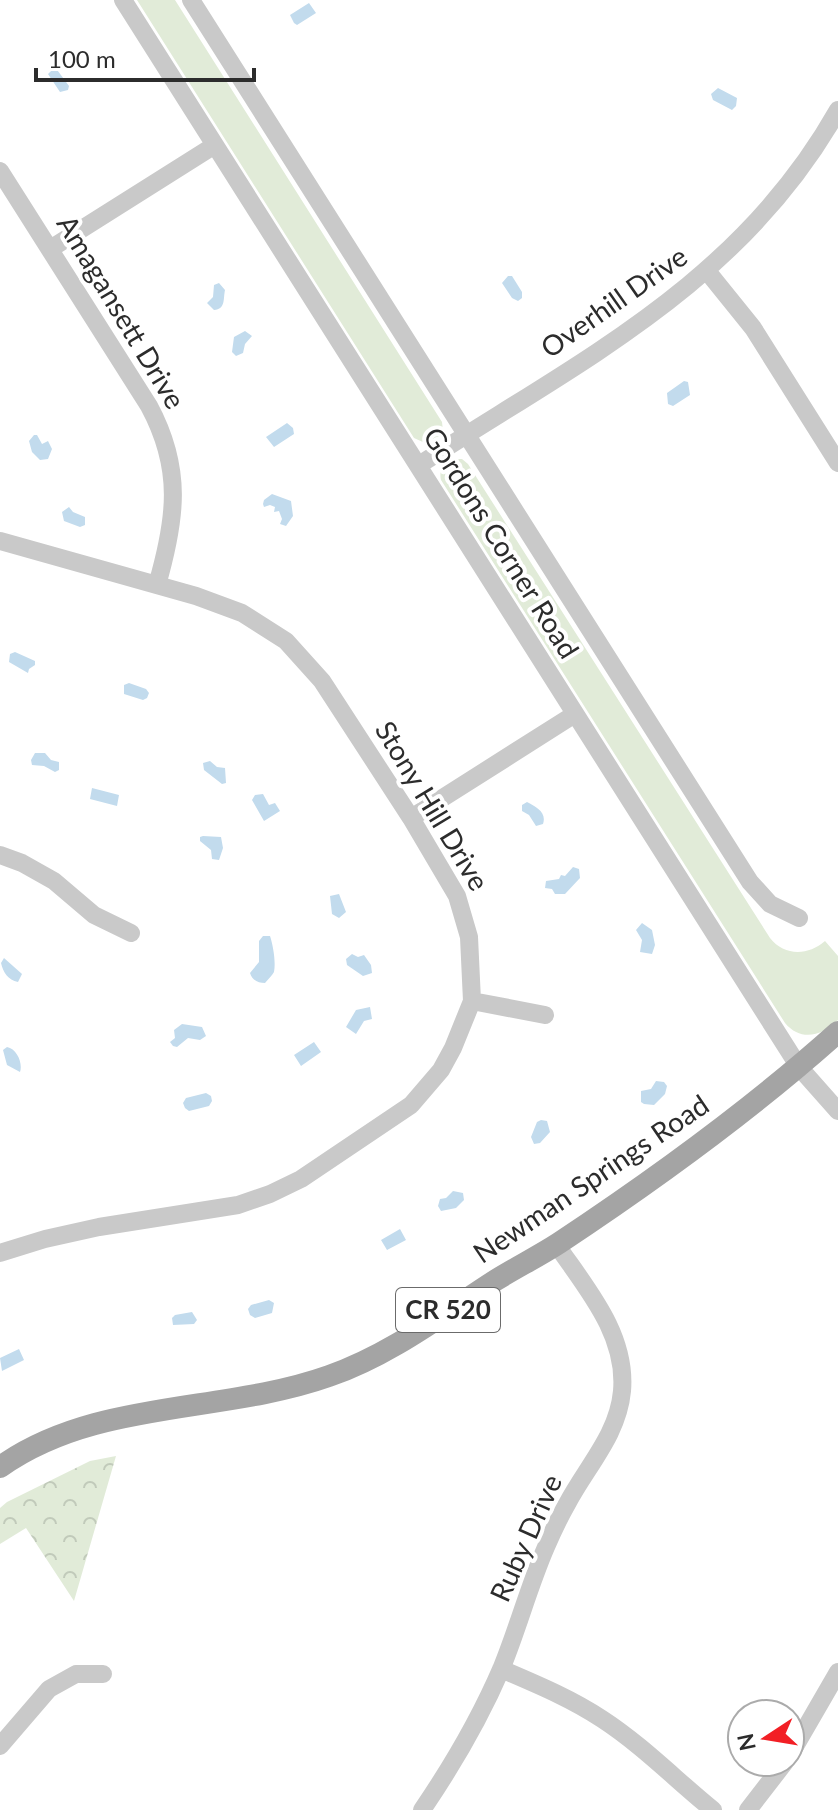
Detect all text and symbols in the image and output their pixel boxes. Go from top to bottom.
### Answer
scale bar [36,32,254,82]
text: 100 m [48,44,116,73]
street label: Amagansett Drive [51,209,193,414]
street label: Overhill Drive [534,238,693,364]
street label: Gordons Corner Road [417,421,587,664]
street label: Stony Hill Drive [369,715,497,896]
street label: Newman Springs Road [466,1087,715,1270]
road number: CR 520 [396,1288,500,1332]
street label: Ruby Drive [482,1469,568,1606]
north arrow [726,1698,806,1778]
text: N [731,1731,761,1753]

